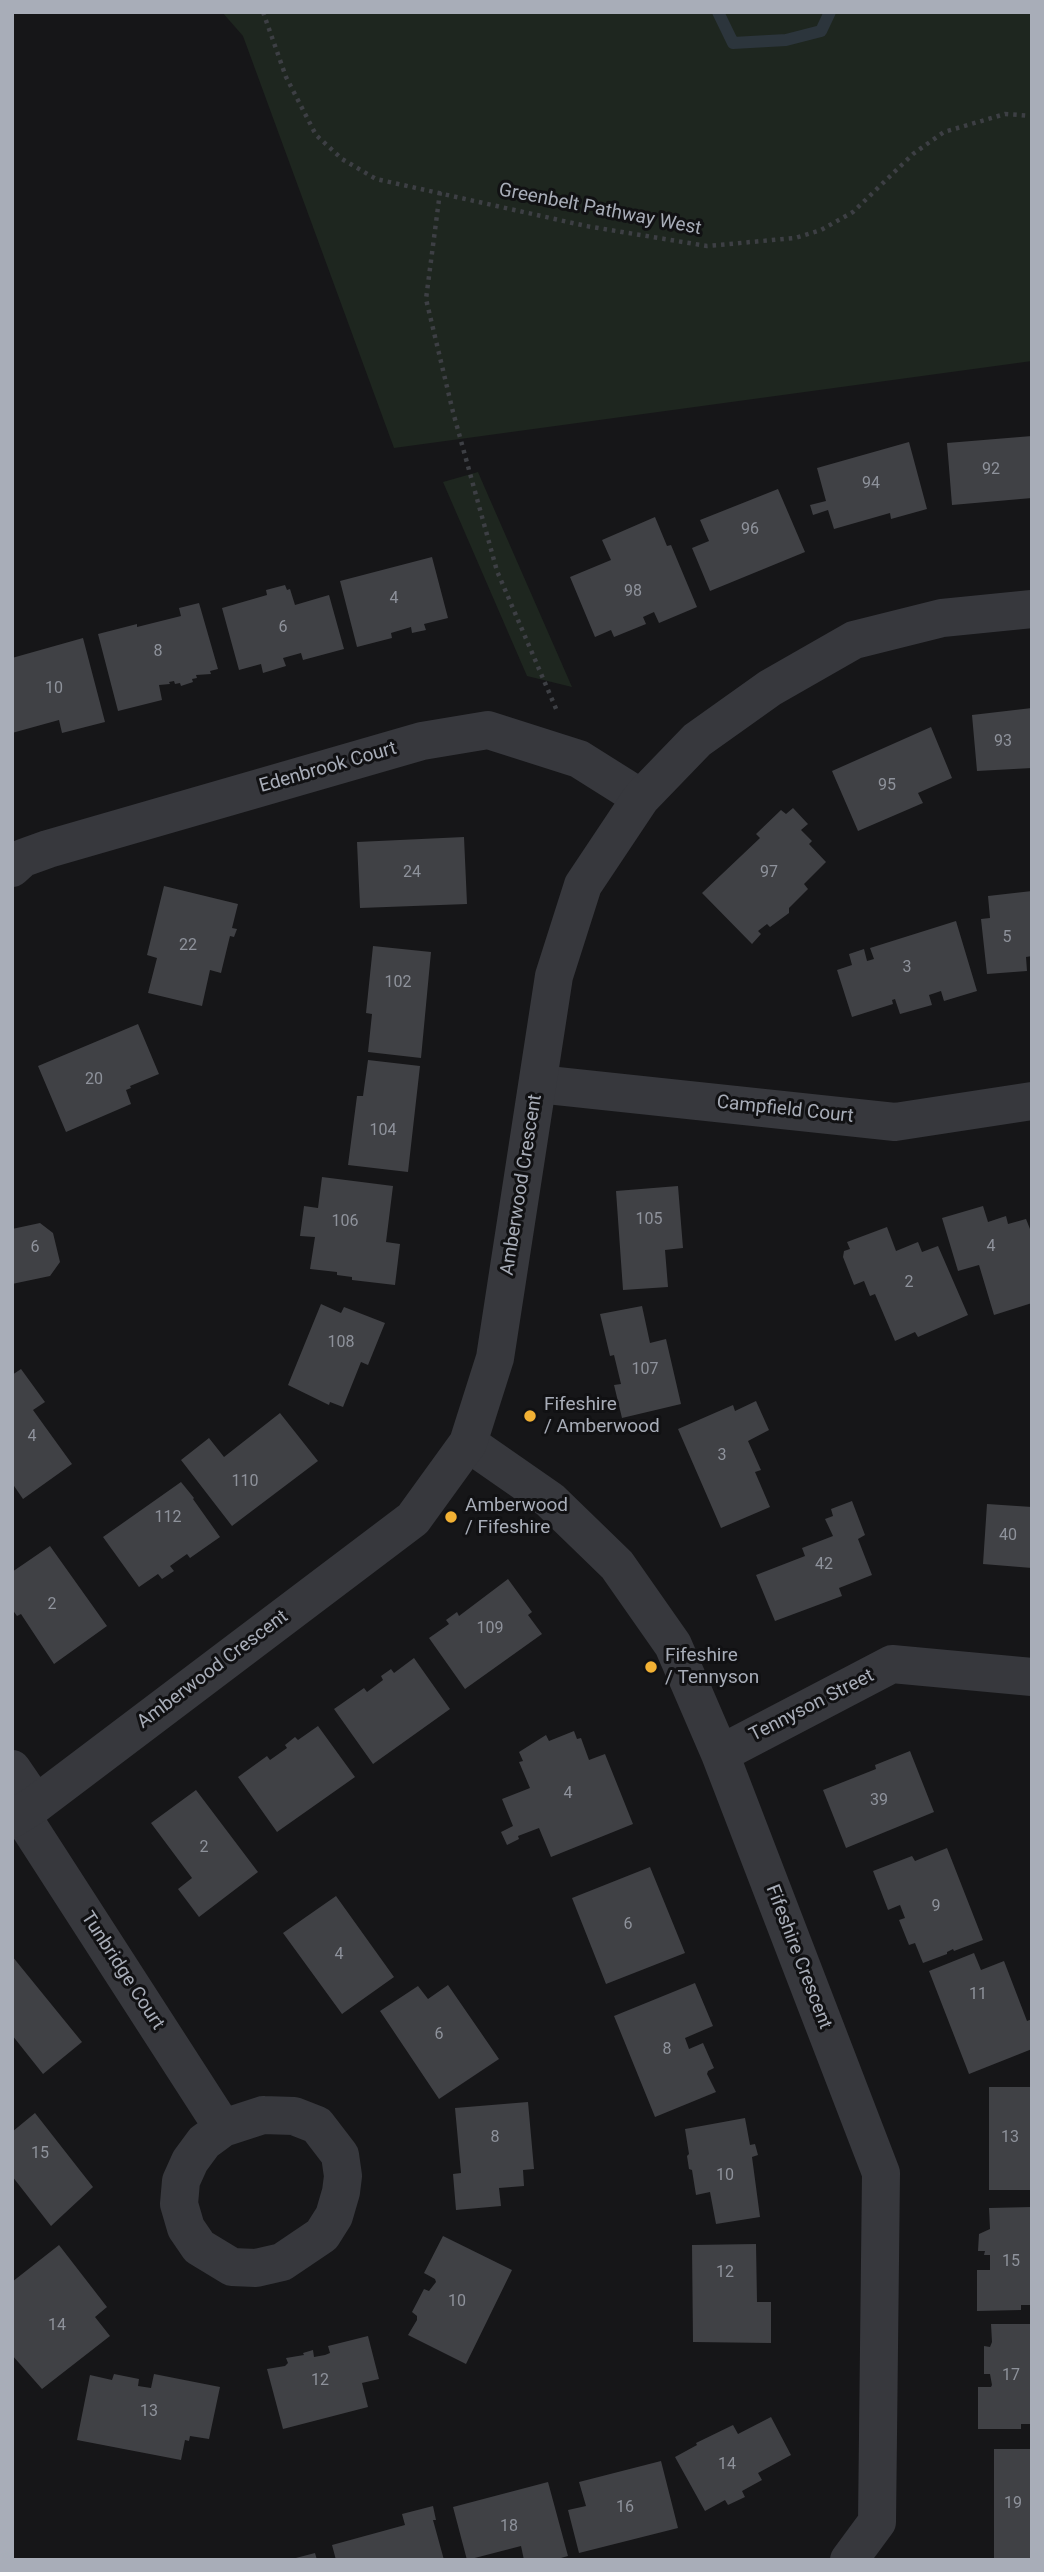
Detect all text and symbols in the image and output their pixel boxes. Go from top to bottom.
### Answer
street label: Greenbelt Pathway West [497,179,703,241]
house number: 92 [982,460,1000,480]
house number: 94 [862,474,880,494]
house number: 96 [741,520,759,540]
house number: 98 [624,582,642,602]
house number: 4 [390,589,398,609]
house number: 6 [279,618,287,638]
house number: 8 [154,642,162,662]
house number: 10 [45,679,63,699]
house number: 93 [994,732,1012,752]
street label: Edenbrook Court [257,738,399,798]
house number: 95 [878,776,896,796]
house number: 24 [403,863,421,883]
house number: 97 [760,863,778,883]
house number: 5 [1003,928,1011,948]
house number: 22 [179,936,197,956]
house number: 3 [903,958,911,978]
house number: 102 [385,973,411,993]
house number: 20 [85,1070,103,1090]
street label: Campfield Court [715,1091,855,1129]
street label: Amberwood Crescent [496,1093,548,1277]
house number: 104 [370,1121,396,1141]
house number: 105 [636,1210,662,1230]
house number: 106 [332,1212,358,1232]
house number: 4 [987,1237,995,1257]
house number: 6 [31,1238,39,1258]
house number: 2 [905,1273,913,1293]
house number: 108 [328,1333,354,1353]
house number: 107 [632,1360,658,1380]
place label: Fifeshire / Amberwood [544,1394,660,1438]
marker: Fifeshire / Amberwood [522,1408,538,1424]
house number: 4 [28,1427,36,1447]
house number: 3 [718,1446,726,1466]
house number: 110 [232,1472,258,1492]
place label: Amberwood / Fifeshire [465,1495,568,1539]
house number: 112 [155,1508,181,1528]
marker: Amberwood / Fifeshire [443,1509,459,1525]
house number: 40 [999,1526,1017,1546]
house number: 42 [815,1555,833,1575]
house number: 2 [48,1595,56,1615]
street label: Amberwood Crescent [133,1606,293,1734]
house number: 109 [477,1619,503,1639]
place label: Fifeshire / Tennyson [665,1645,759,1689]
marker: Fifeshire / Tennyson [643,1659,659,1675]
street label: Tennyson Street [746,1665,878,1747]
house number: 4 [564,1784,572,1804]
house number: 39 [870,1791,888,1811]
house number: 2 [200,1838,208,1858]
street label: Fifeshire Crescent [760,1882,836,2032]
house number: 9 [932,1897,940,1917]
street label: Tunbridge Court [75,1908,169,2034]
house number: 6 [624,1915,632,1935]
house number: 4 [335,1945,343,1965]
house number: 11 [969,1985,987,2005]
house number: 6 [435,2025,443,2045]
house number: 8 [663,2040,671,2060]
house number: 8 [491,2128,499,2148]
house number: 13 [1001,2128,1019,2148]
house number: 15 [31,2144,49,2164]
house number: 10 [716,2166,734,2186]
house number: 15 [1002,2252,1020,2272]
house number: 12 [716,2263,734,2283]
house number: 10 [448,2292,466,2312]
house number: 14 [48,2316,66,2336]
house number: 17 [1002,2366,1020,2386]
house number: 12 [311,2371,329,2391]
house number: 13 [140,2402,158,2422]
house number: 14 [718,2455,736,2475]
house number: 19 [1004,2494,1022,2514]
house number: 16 [616,2498,634,2518]
house number: 18 [500,2517,518,2537]

